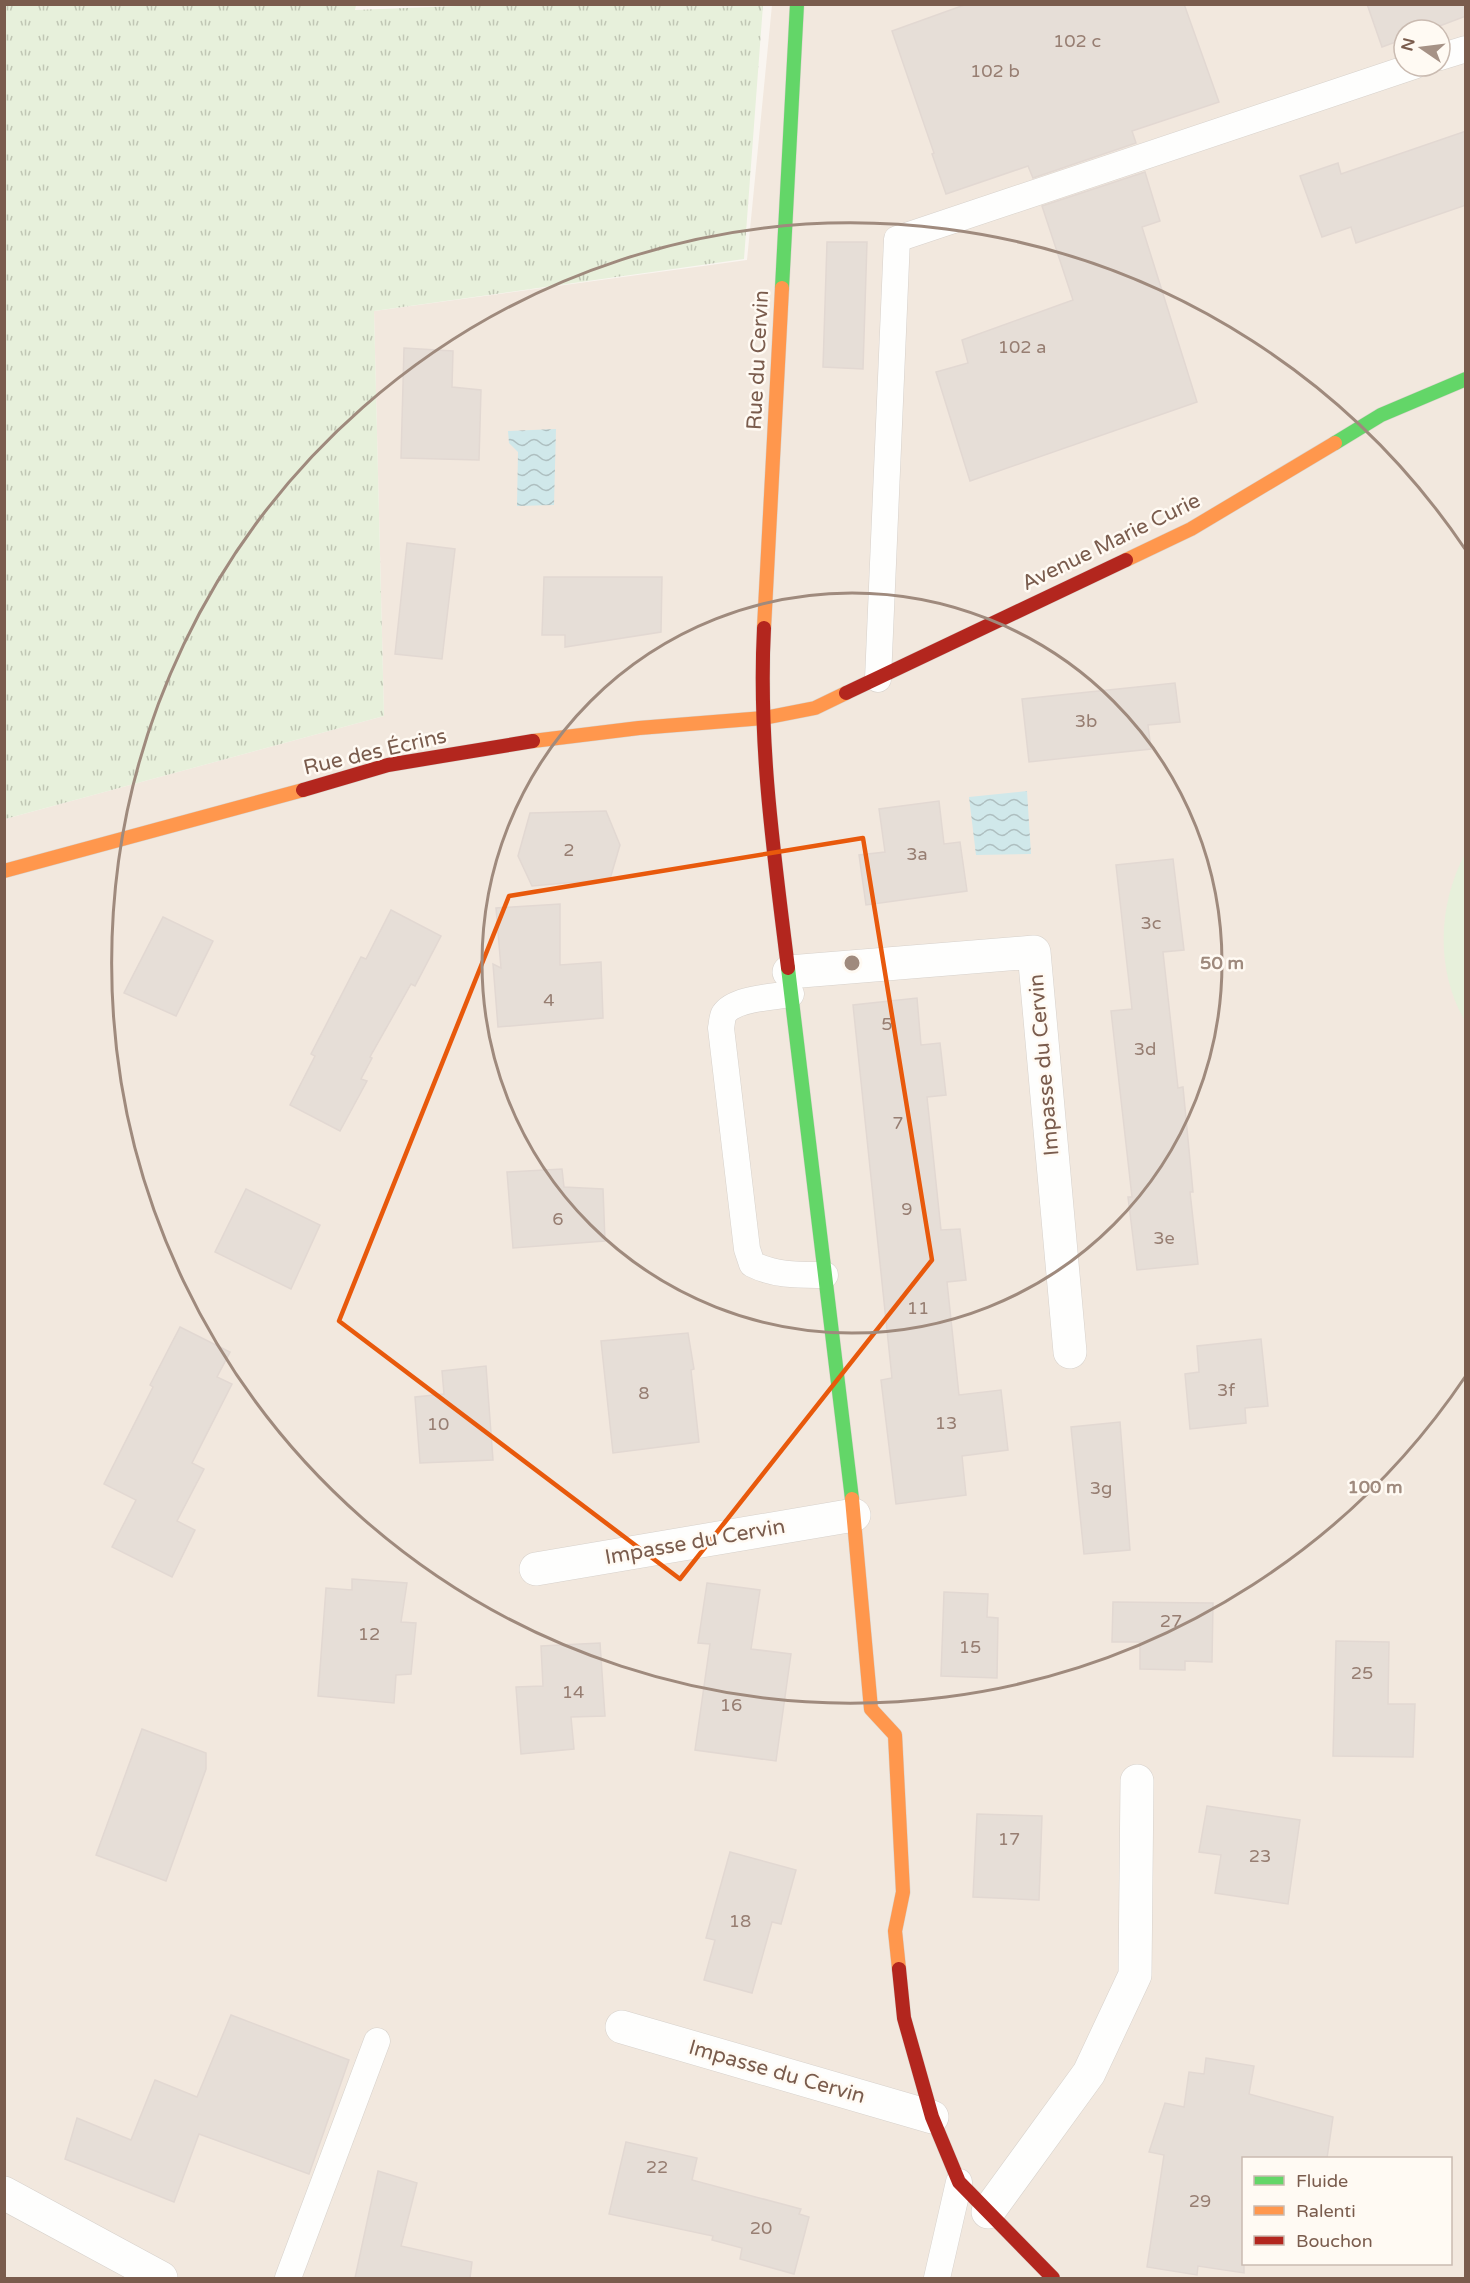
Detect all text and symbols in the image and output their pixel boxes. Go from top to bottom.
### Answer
north arrow [1392,18,1452,78]
house number: 102 c [1053,30,1101,52]
text: N [1397,36,1420,53]
house number: 102 b [970,60,1020,82]
street label: Rue du Cervin [742,289,774,431]
house number: 102 a [998,336,1046,358]
street label: Avenue Marie Curie [1018,488,1204,596]
house number: 3b [1075,710,1097,732]
street label: Rue des Écrins [301,723,449,781]
house number: 2 [563,839,575,861]
house number: 3a [906,843,928,865]
house number: 3c [1141,912,1161,934]
text: 50 m [1200,952,1244,974]
centre of rings [842,953,862,973]
street label: Impasse du Cervin [1024,973,1064,1157]
house number: 4 [543,989,555,1011]
house number: 5 [881,1013,893,1035]
house number: 3d [1134,1038,1156,1060]
house number: 7 [892,1112,904,1134]
house number: 9 [901,1198,913,1220]
house number: 6 [552,1208,564,1230]
house number: 3e [1153,1227,1175,1249]
house number: 11 [907,1297,929,1319]
house number: 3f [1217,1379,1235,1401]
house number: 8 [638,1382,650,1404]
house number: 13 [935,1412,957,1434]
house number: 10 [427,1413,449,1435]
text: 100 m [1347,1476,1403,1498]
house number: 3g [1090,1477,1112,1499]
street label: Impasse du Cervin [603,1514,787,1570]
house number: 27 [1160,1610,1182,1632]
house number: 12 [358,1623,380,1645]
house number: 15 [959,1636,981,1658]
house number: 25 [1351,1662,1373,1684]
house number: 14 [562,1681,584,1703]
house number: 16 [720,1694,742,1716]
house number: 17 [998,1828,1020,1850]
house number: 23 [1249,1845,1271,1867]
house number: 18 [729,1910,751,1932]
street label: Impasse du Cervin [686,2035,868,2109]
house number: 22 [646,2156,668,2178]
legend [1242,2157,1452,2265]
text: Fluide [1296,2170,1348,2192]
house number: 29 [1189,2190,1211,2212]
text: Ralenti [1296,2200,1356,2222]
house number: 20 [750,2217,772,2239]
text: Bouchon [1296,2230,1373,2252]

